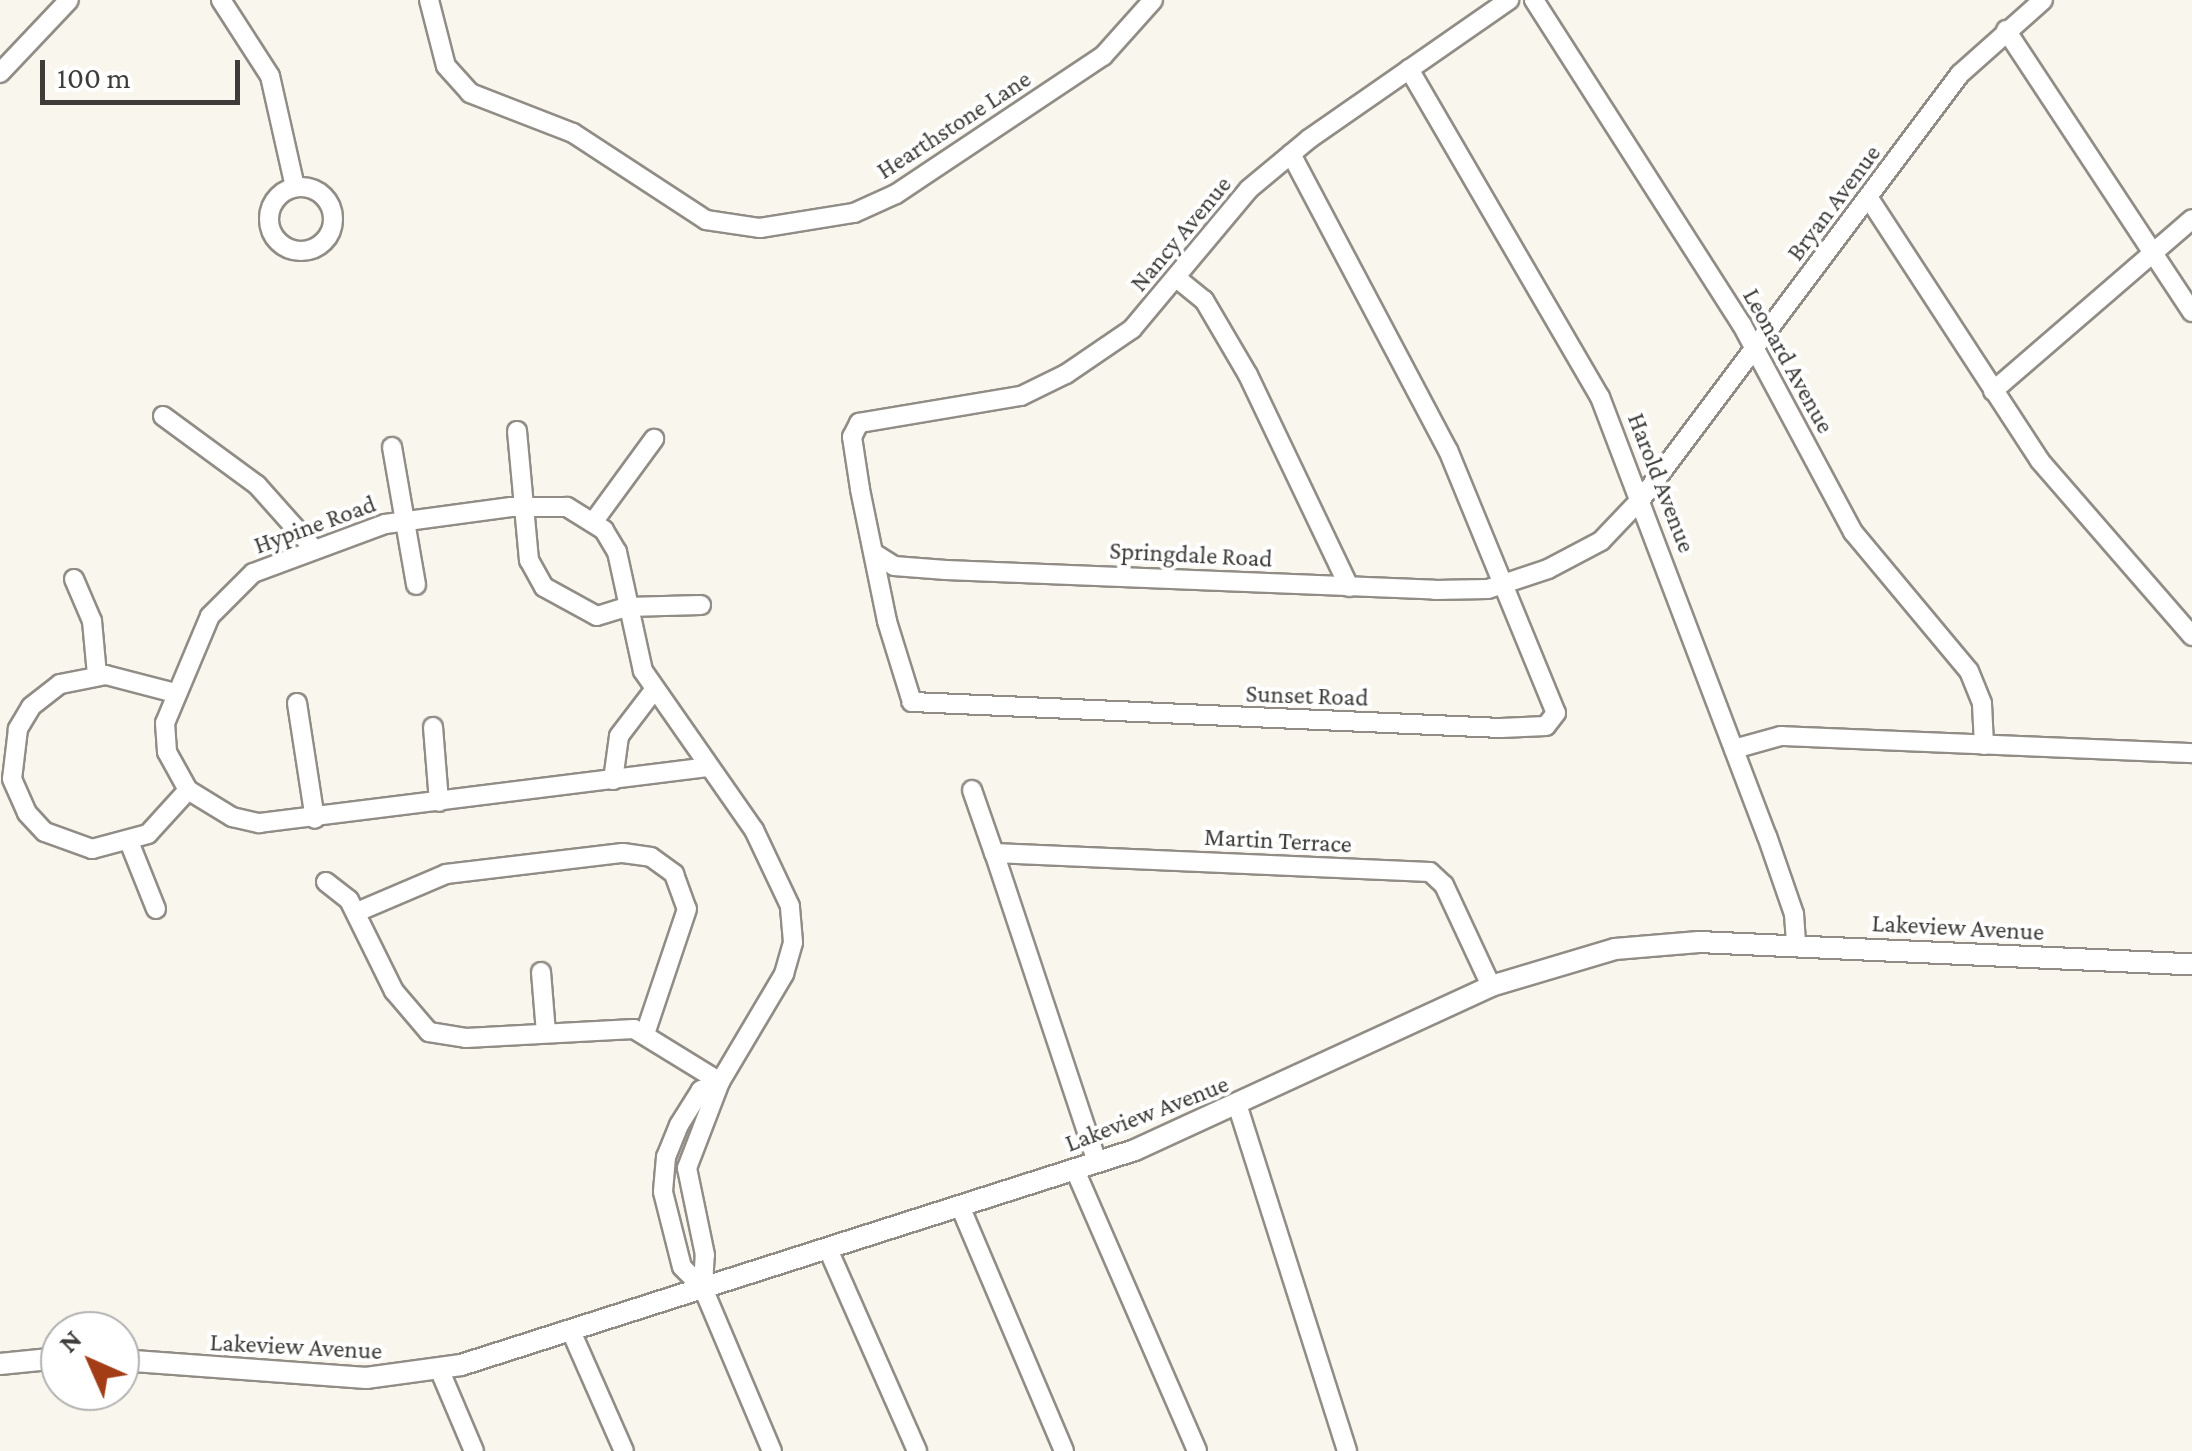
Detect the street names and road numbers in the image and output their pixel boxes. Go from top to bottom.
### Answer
street label: Hearthstone Lane [871,64,1037,186]
street label: Bryan Avenue [1781,139,1887,267]
street label: Nancy Avenue [1124,170,1238,298]
street label: Leonard Avenue [1736,283,1840,439]
street label: Harold Avenue [1621,409,1701,557]
street label: Hypine Road [250,489,380,561]
street label: Springdale Road [1109,536,1273,574]
street label: Sunset Road [1245,679,1369,713]
street label: Martin Terrace [1203,822,1353,860]
street label: Lakeview Avenue [1871,909,2045,947]
street label: Lakeview Avenue [1061,1069,1233,1159]
street label: Lakeview Avenue [209,1328,383,1366]

